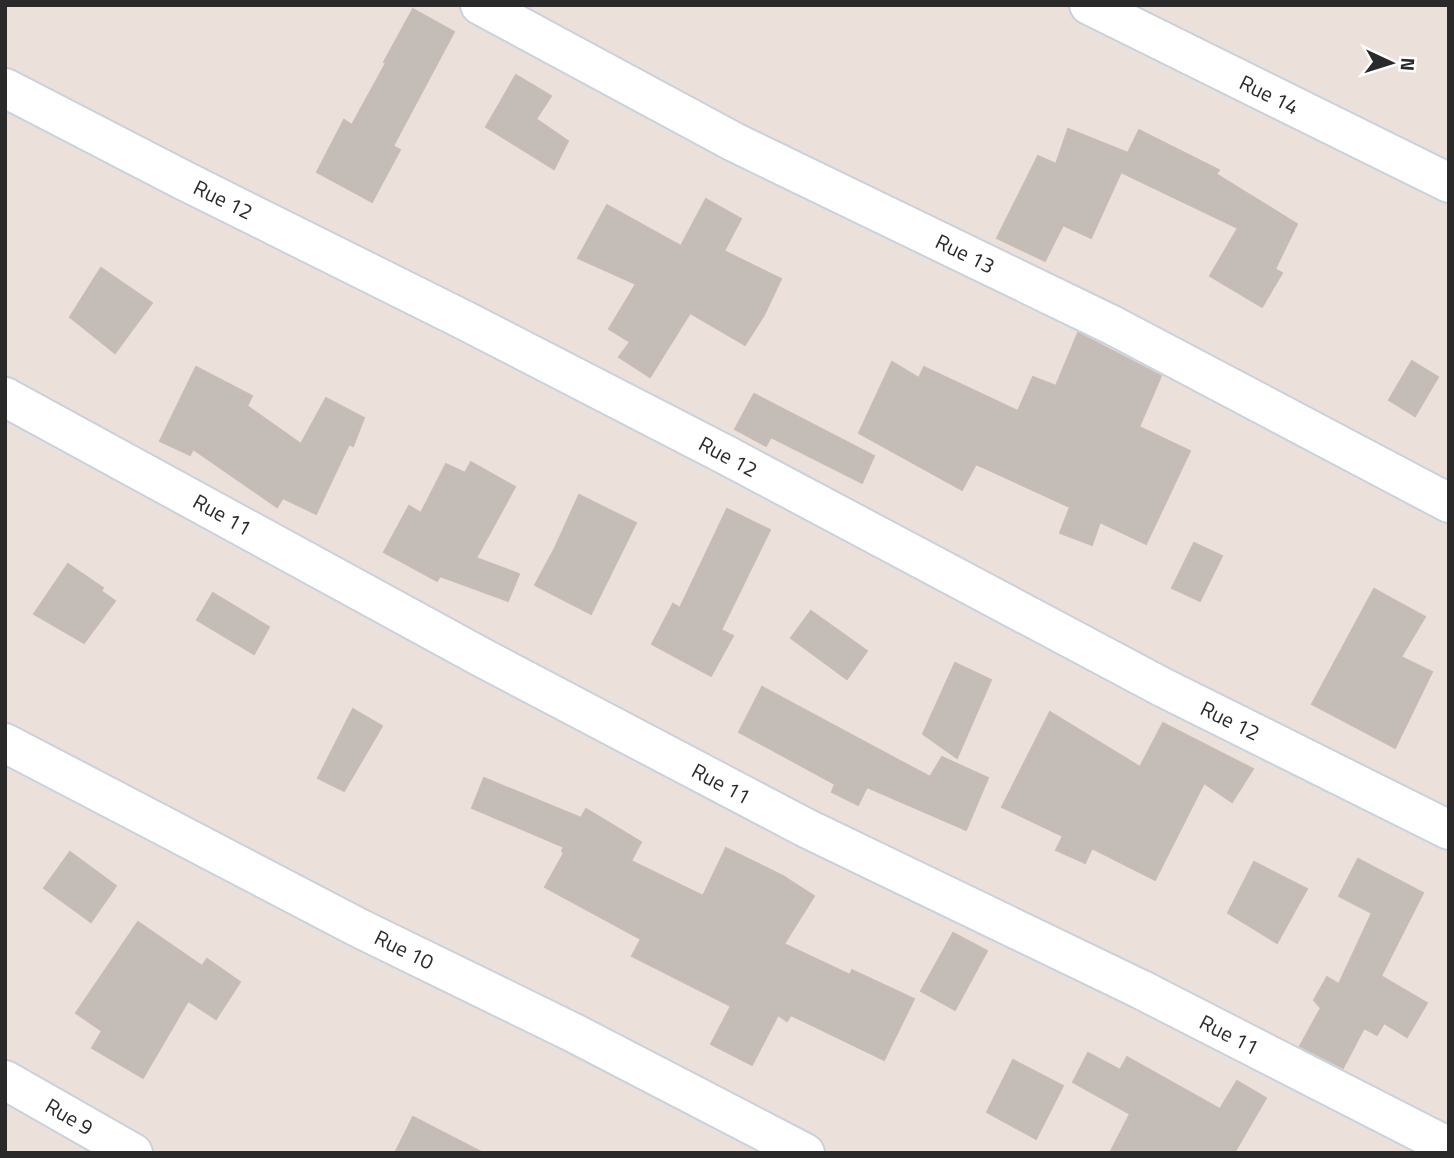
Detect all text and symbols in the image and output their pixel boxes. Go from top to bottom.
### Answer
north arrow [1356,28,1426,98]
text: N [1394,57,1423,72]
street label: Rue 14 [1234,66,1305,122]
street label: Rue 12 [188,171,259,227]
street label: Rue 13 [930,225,1001,281]
street label: Rue 12 [693,427,764,485]
street label: Rue 11 [187,485,258,543]
street label: Rue 12 [1195,692,1266,748]
street label: Rue 11 [686,754,757,812]
street label: Rue 10 [369,921,440,977]
street label: Rue 11 [1194,1006,1265,1063]
street label: Rue 9 [39,1090,100,1143]

